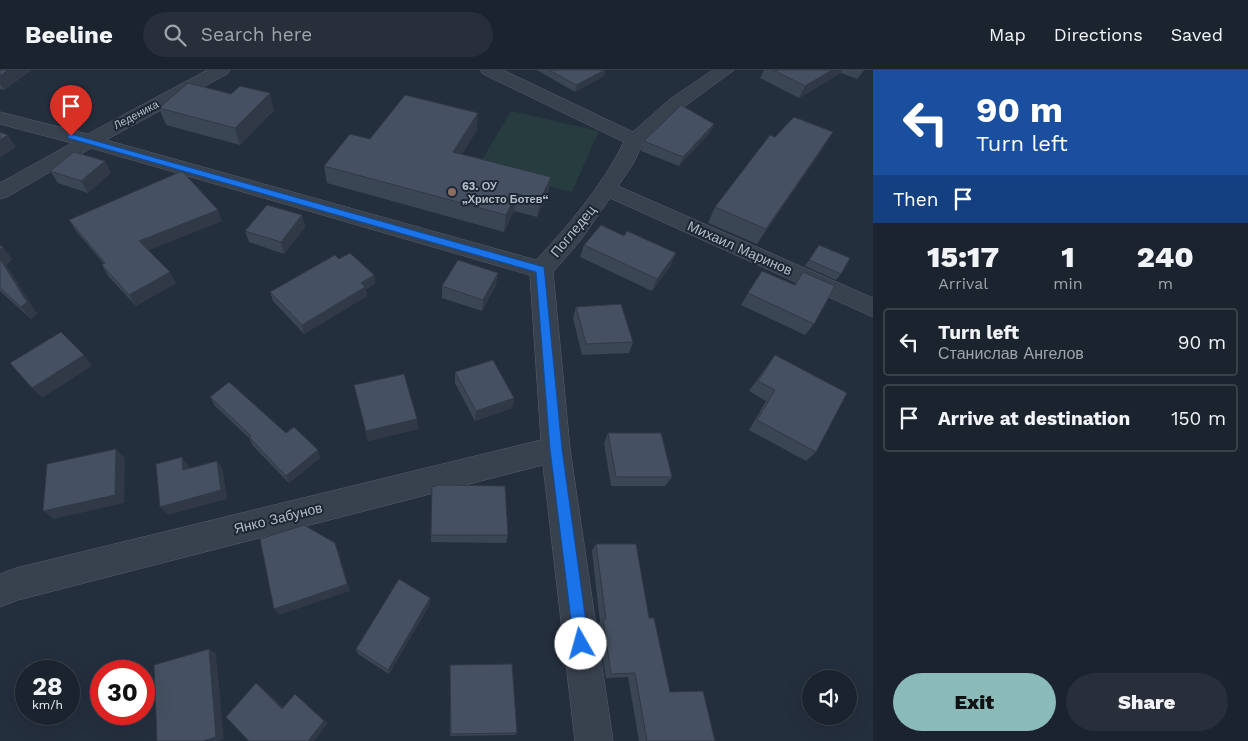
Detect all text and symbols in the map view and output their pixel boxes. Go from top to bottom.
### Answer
search box [143,12,493,57]
text: Beeline [25,21,113,49]
icon: search [161,21,189,49]
text: Search here [201,23,312,46]
text: Map [989,24,1026,45]
text: Directions [1054,24,1143,45]
text: Saved [1171,24,1223,45]
pin [50,85,92,136]
text: 90 m [976,89,1063,131]
icon: left [893,90,958,155]
icon: arrive [57,92,85,120]
street label: Леденика [111,97,161,132]
text: Turn left [976,131,1068,156]
place label: 63. ОУ „Христо Ботев“ [462,180,548,206]
icon: arrive [949,185,977,213]
marker: 63. ОУ „Христо Ботев“ [446,186,458,198]
text: Then [893,188,939,211]
street label: Погледец [547,202,599,260]
street label: Михаил Маринов [685,218,795,278]
text: 15:17 [927,239,999,274]
text: 1 [1061,239,1075,274]
text: 240 [1137,239,1194,274]
text: Arrival [938,274,988,293]
text: min [1053,274,1083,293]
text: m [1158,274,1173,293]
text: Turn left [938,321,1019,344]
icon: left [895,328,923,356]
text: 90 m [1178,331,1226,354]
text: Станислав Ангелов [938,344,1084,363]
icon: arrive [895,404,923,432]
text: Arrive at destination [938,407,1130,430]
text: 150 m [1171,407,1226,430]
street label: Янко Забунов [232,499,324,537]
position arrow [554,617,606,669]
speed limit sign: 30 [90,660,155,725]
map controls [802,670,857,725]
button: sound [802,670,857,725]
text: 28 [32,672,63,701]
button: Exit [893,673,1056,731]
button: Share [1066,673,1228,731]
text: km/h [32,698,63,712]

